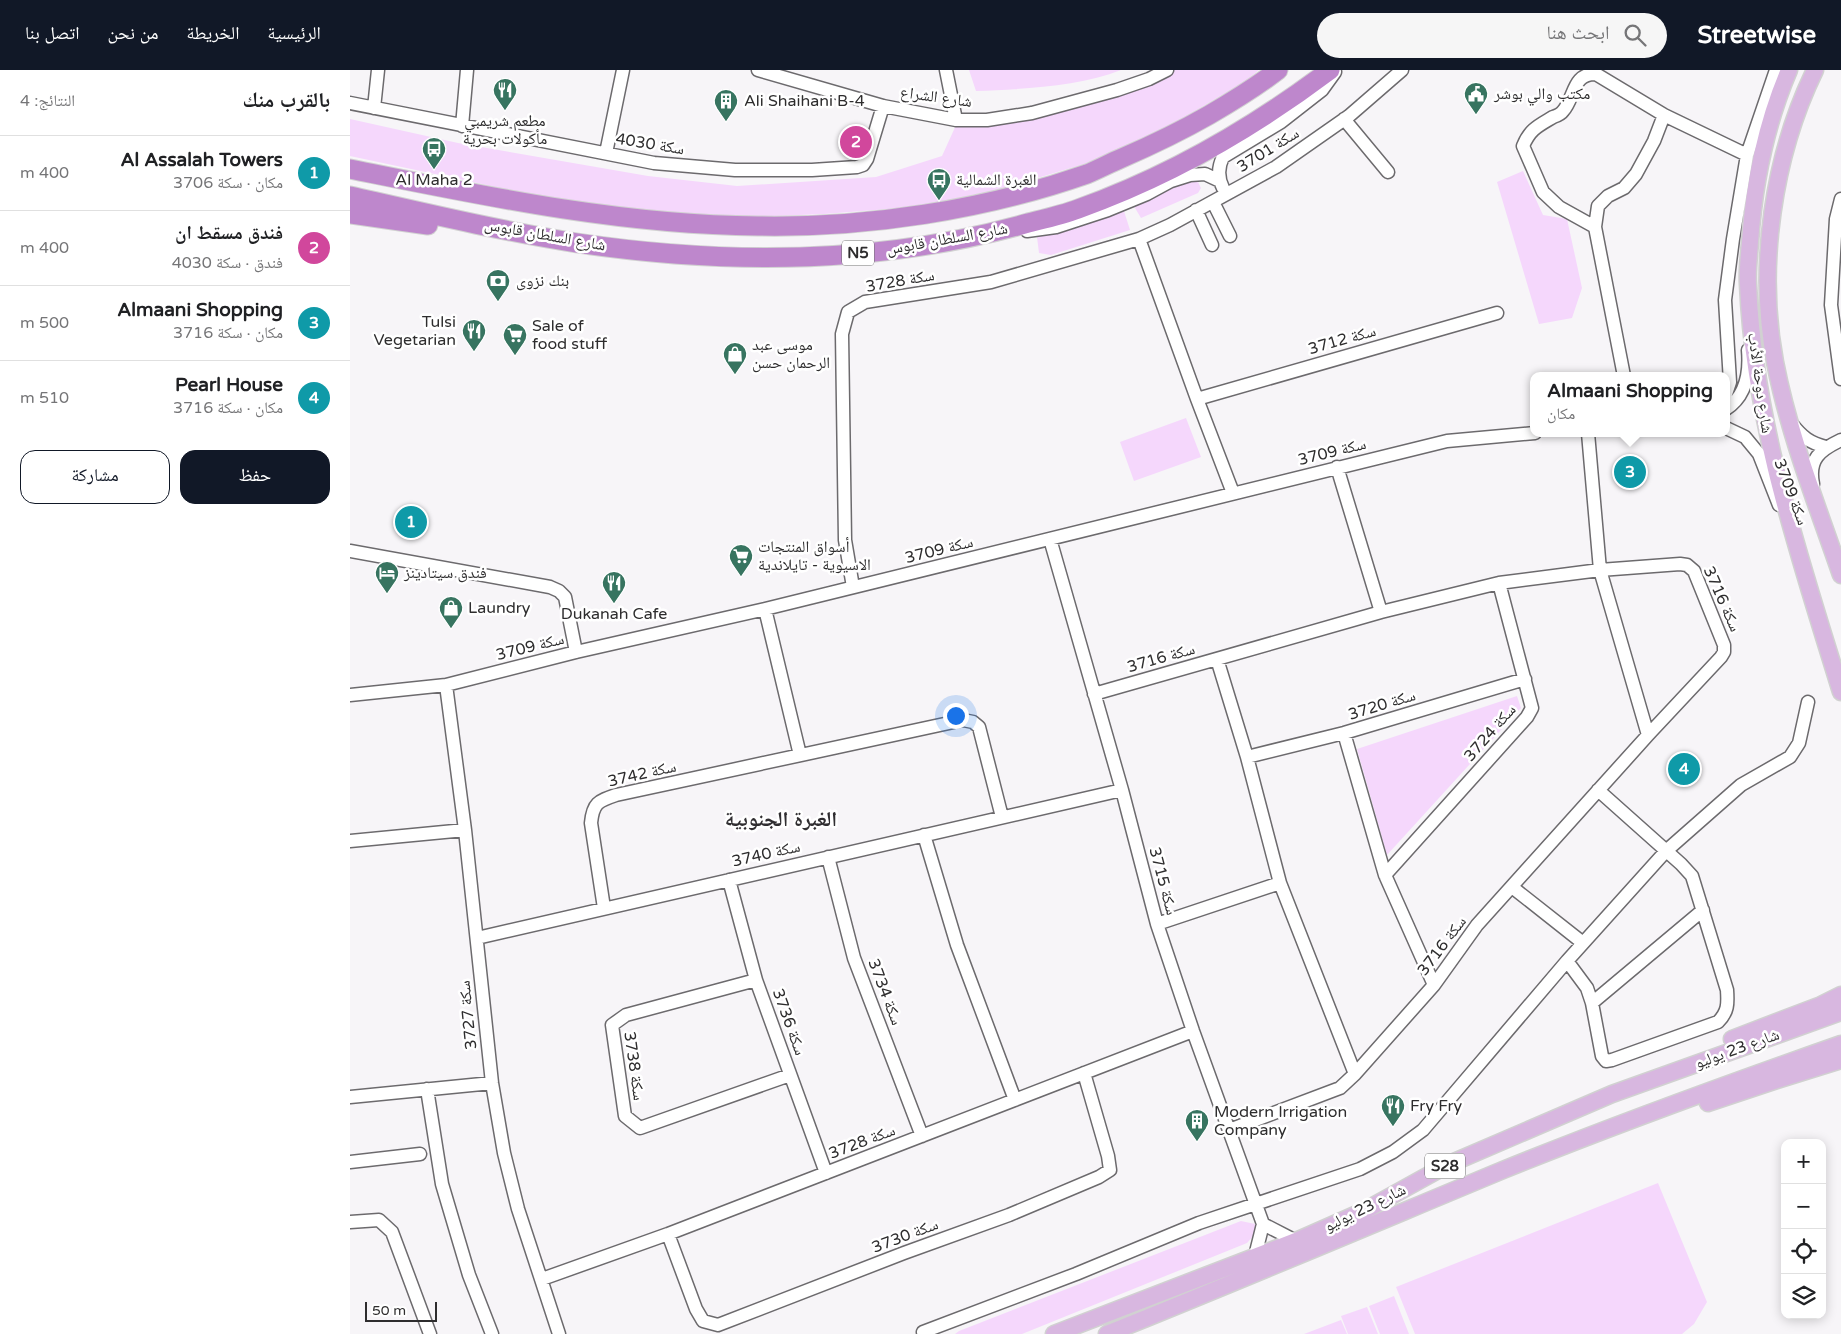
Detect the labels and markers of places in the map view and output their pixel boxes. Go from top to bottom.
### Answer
restaurant icon: مطعم شريمبي مأكولات بحرية [492,77,518,111]
public building icon: مكتب والي بوشر [1463,81,1489,115]
place label: مكتب والي بوشر [1493,84,1590,106]
building icon: Ali Shaihani B-4 [713,88,739,122]
place label: Ali Shaihani B-4 [744,91,865,111]
place label: مطعم شريمبي مأكولات بحرية [463,111,547,149]
pin: 2 [840,123,872,161]
bus stop icon: Al Maha 2 [421,136,447,170]
bus stop icon: الغبرة الشمالية [926,167,952,201]
place label: Al Maha 2 [395,170,473,190]
place label: الغبرة الشمالية [956,170,1037,190]
bank icon: بنك نزوى [485,268,511,302]
place label: بنك نزوى [516,271,569,291]
place label: Tulsi Vegetarian [374,312,456,350]
place label: Sale of food stuff [532,316,608,354]
restaurant icon: Tulsi Vegetarian [461,318,487,352]
supermarket icon: Sale of food stuff [502,322,528,356]
place label: موسى عبد الرحمان حسن [752,335,830,373]
shop icon: موسى عبد الرحمان حسن [722,341,748,375]
pin: 3 [1614,453,1646,491]
pin: 1 [395,503,427,541]
place label: أسواق المنتجات الاسيوية - تايلاندية [758,537,871,575]
supermarket icon: أسواق المنتجات الاسيوية - تايلاندية [728,543,754,577]
hotel icon: فندق سيتادينز [374,560,400,594]
place label: فندق سيتادينز [403,563,487,583]
restaurant icon: Dukanah Cafe [601,570,627,604]
shop icon: Laundry [438,595,464,629]
place label: Laundry [468,598,531,618]
place label: Dukanah Cafe [561,604,667,624]
pin: 4 [1668,750,1700,788]
restaurant icon: Fry Fry [1380,1093,1406,1127]
place label: Fry Fry [1410,1096,1463,1116]
place label: Modern Irrigation Company [1214,1102,1347,1140]
building icon: Modern Irrigation Company [1184,1108,1210,1142]

